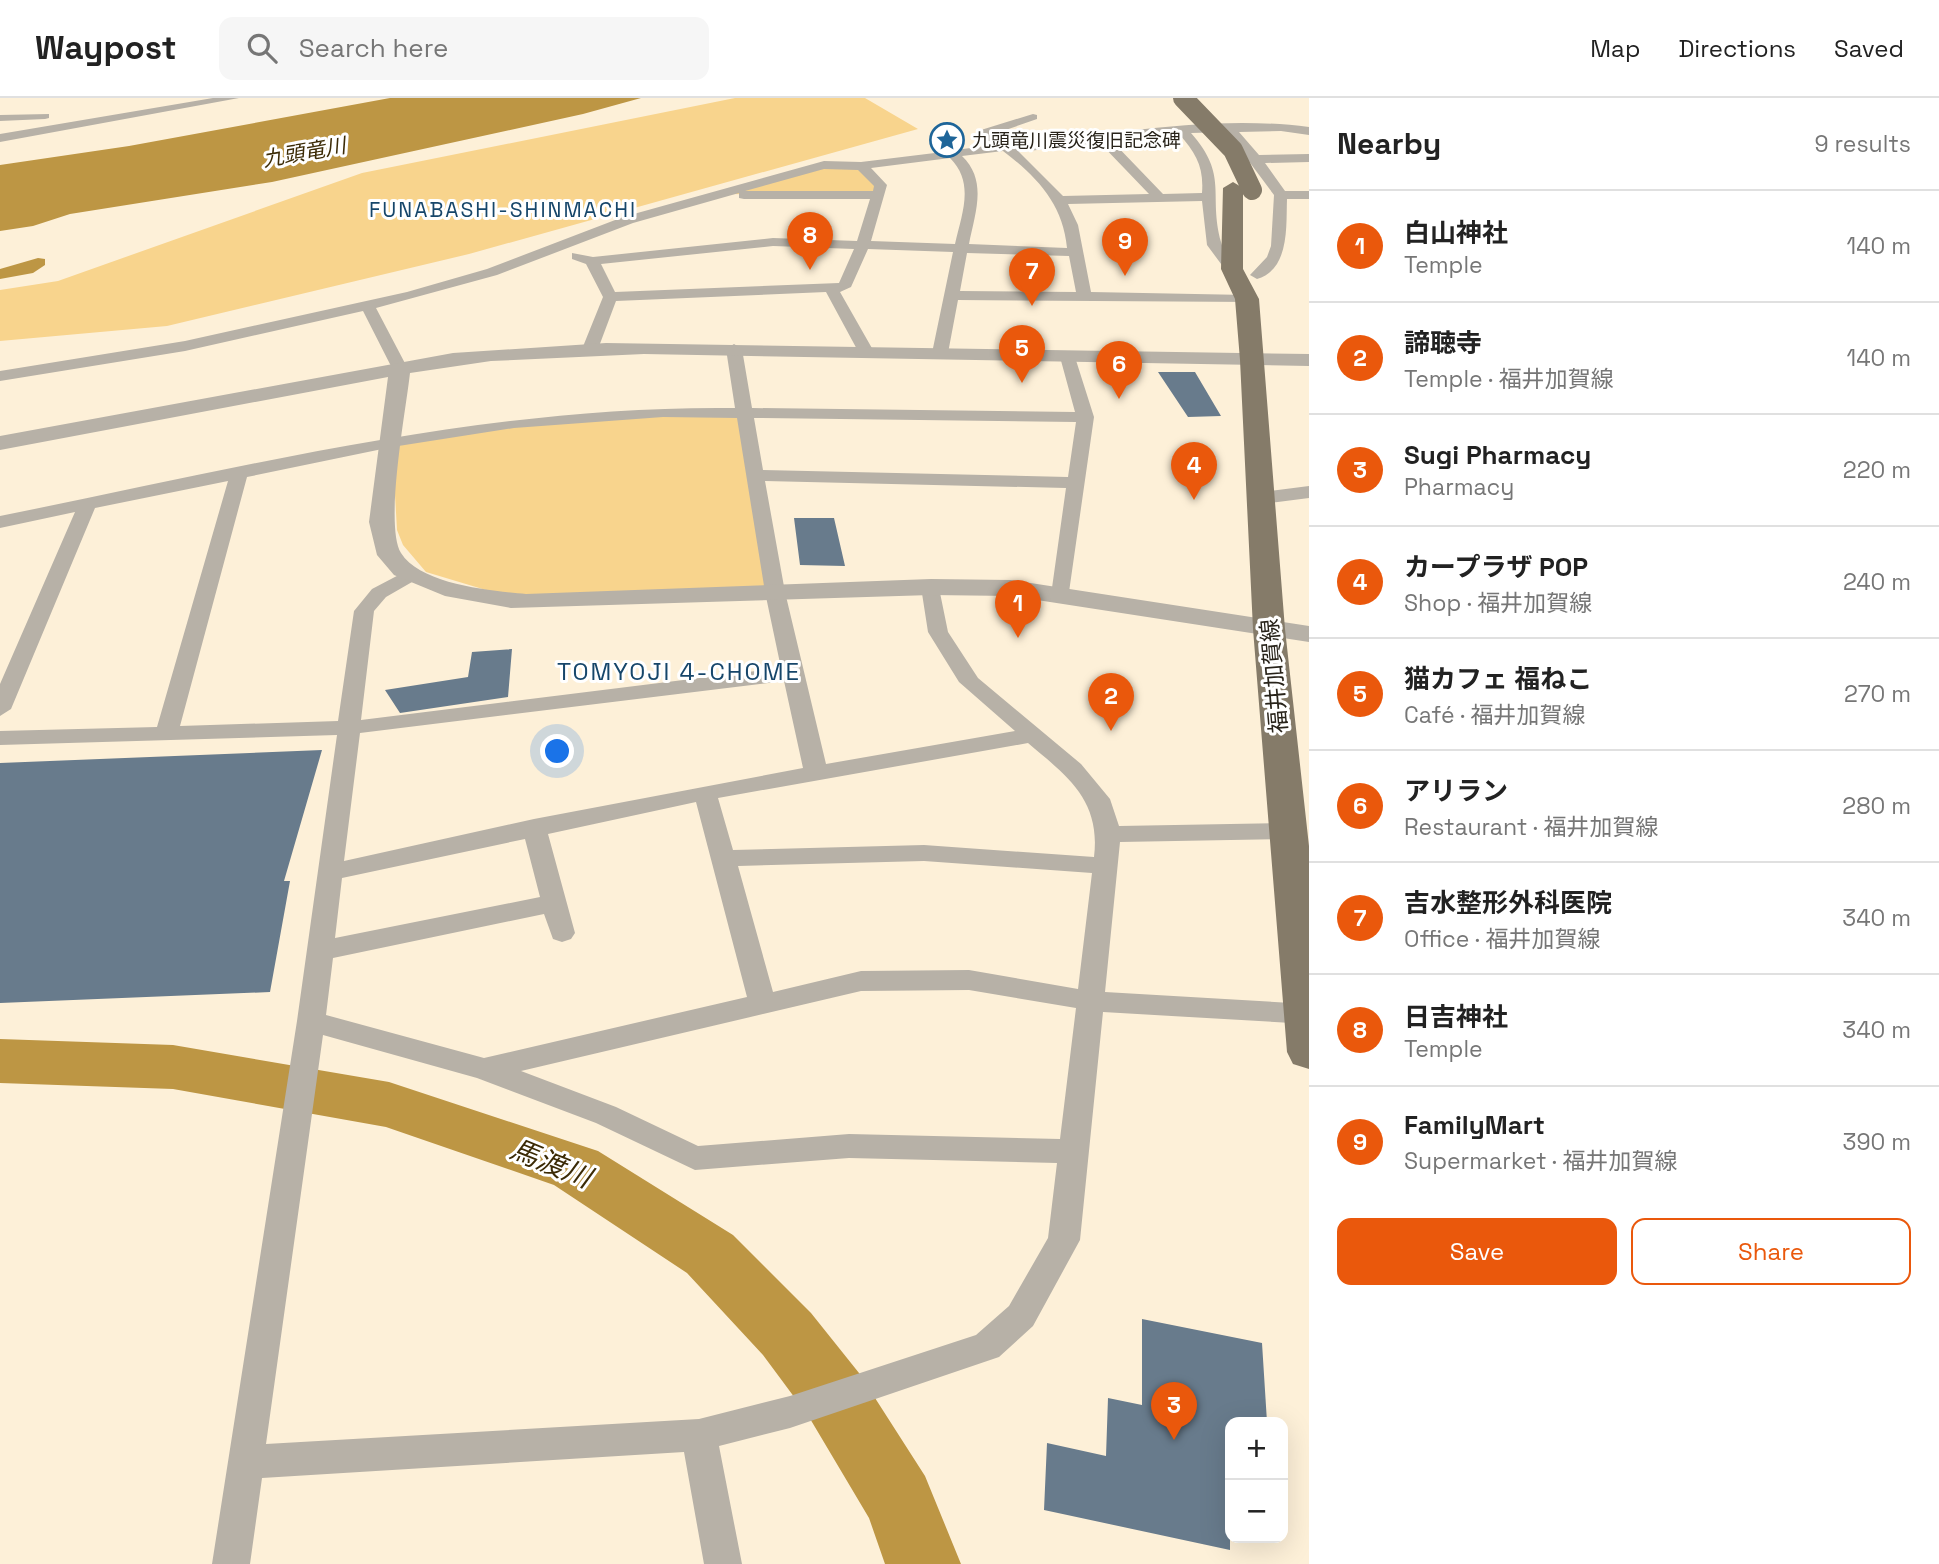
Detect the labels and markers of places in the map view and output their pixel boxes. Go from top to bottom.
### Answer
place icon: 九頭竜川震災復旧記念碑 [928,121,966,159]
place label: 九頭竜川震災復旧記念碑 [972,128,1181,153]
pin: 8 [787,212,833,270]
pin: 9 [1102,218,1148,276]
pin: 7 [1009,248,1055,306]
pin: 5 [999,325,1045,383]
pin: 6 [1096,341,1142,399]
pin: 4 [1171,442,1217,500]
pin: 1 [995,580,1041,638]
pin: 2 [1088,673,1134,731]
pin: 3 [1151,1382,1197,1440]

